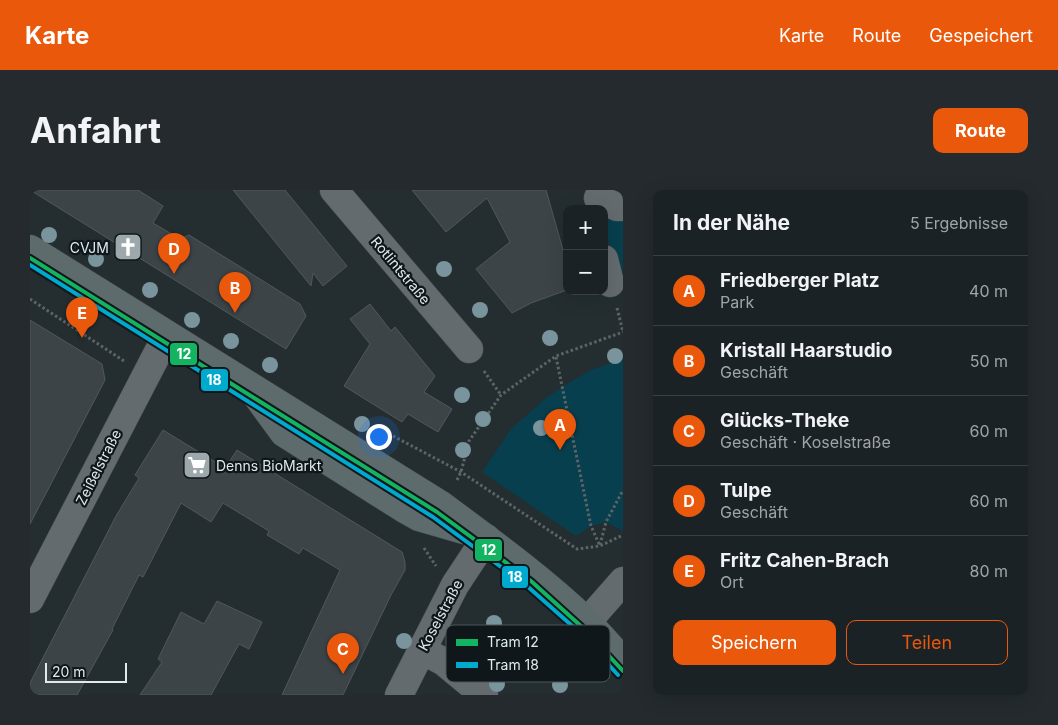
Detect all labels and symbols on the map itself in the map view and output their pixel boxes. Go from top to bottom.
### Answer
church icon: CVJM [113,232,143,262]
pin: D [158,233,190,274]
street label: Rotlintstraße [368,233,434,307]
place label: CVJM [70,239,109,256]
pin: B [219,272,251,313]
pin: E [66,297,98,338]
line badge: 12 [169,342,198,366]
text: 12 [177,345,192,362]
line badge: 18 [200,368,229,392]
text: 18 [206,371,222,388]
pin: A [544,409,576,450]
your location [366,424,392,450]
street label: Zeißelstraße [72,426,124,508]
supermarket icon: Denns BioMarkt [182,450,212,480]
place label: Denns BioMarkt [216,457,322,474]
line badge: 12 [474,538,503,562]
text: 12 [482,541,497,558]
line badge: 18 [501,565,529,589]
text: 18 [507,568,523,585]
street label: Koselstraße [414,577,466,653]
legend [446,625,610,682]
pin: C [327,633,359,674]
text: Tram 12 [487,633,539,650]
text: Tram 18 [487,656,539,673]
scale bar [45,660,128,683]

